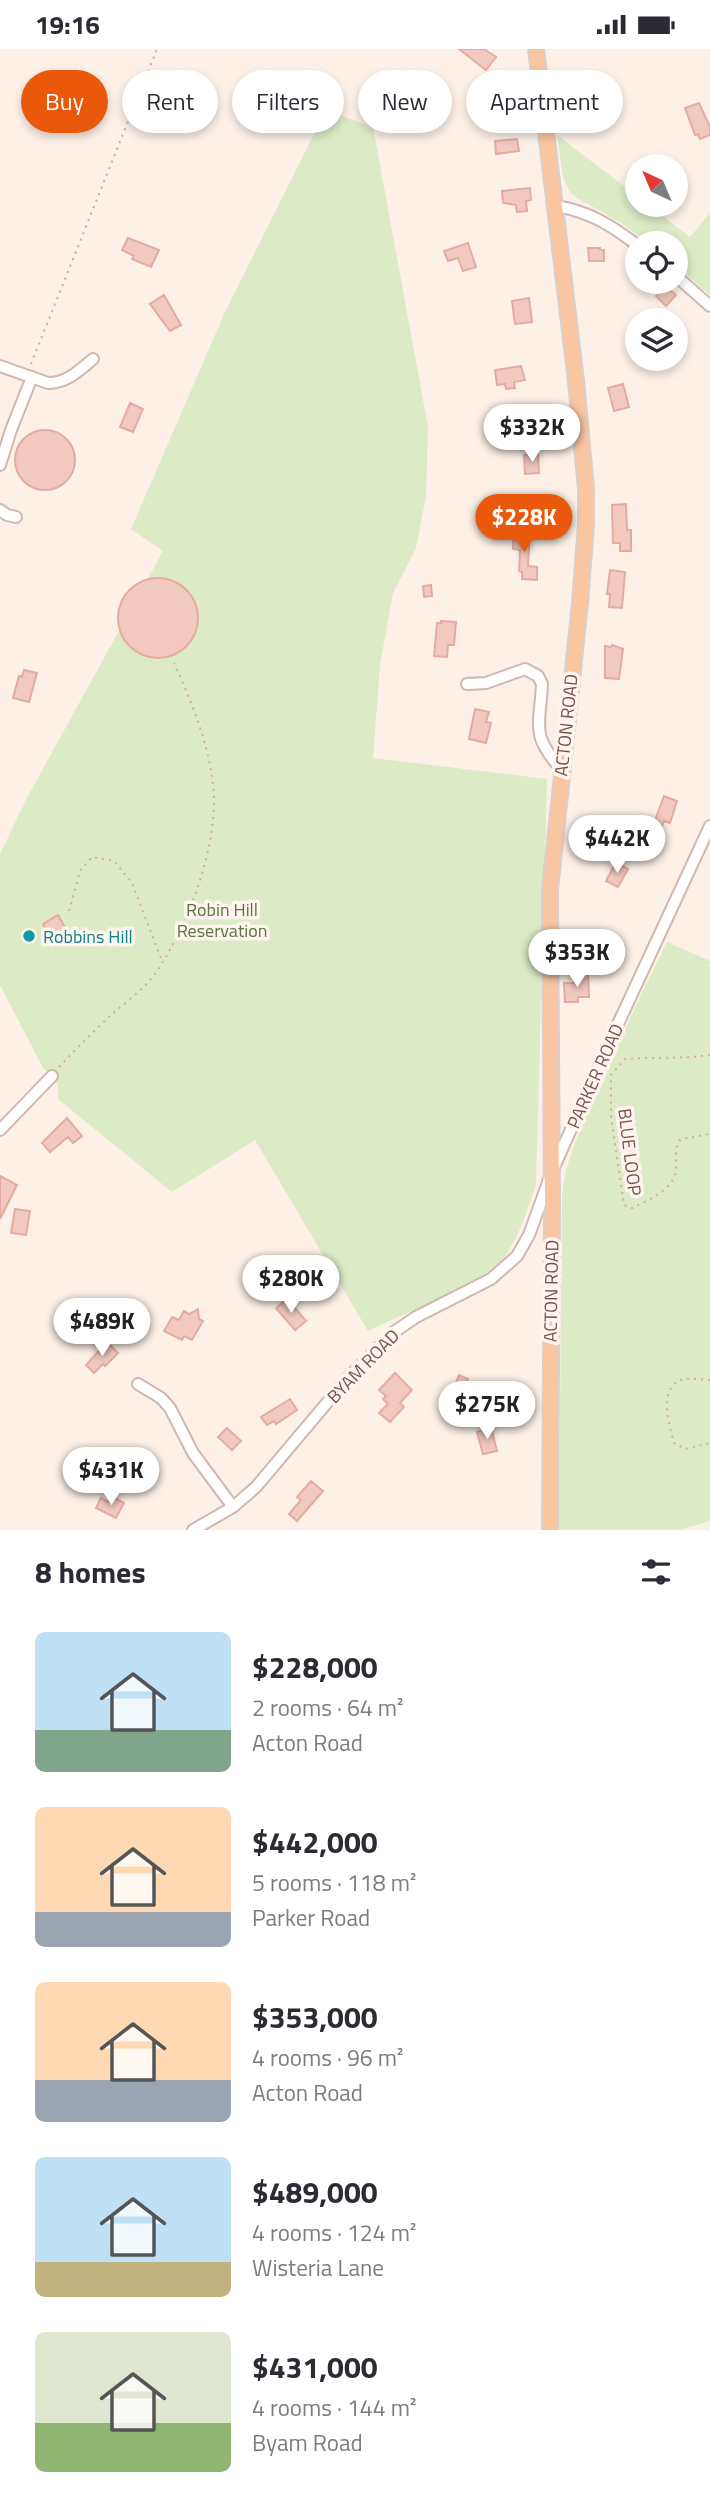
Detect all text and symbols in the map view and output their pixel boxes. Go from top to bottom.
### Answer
text: 19:16 [35,5,100,44]
chip: Buy [21,70,108,133]
chip: Rent [122,70,218,133]
chip: Filters [232,70,344,133]
chip: New [358,70,452,133]
chip: Apartment [466,70,623,133]
north arrow [625,154,688,217]
map controls [625,154,688,371]
button: locate [625,231,688,294]
button: layers [625,308,688,371]
pin: $332K [483,405,581,464]
text: $332K [499,409,565,444]
pin: $228K [475,495,573,554]
text: $228K [491,499,557,534]
street label: ACTON ROAD [547,673,585,777]
pin: $442K [568,815,666,875]
text: $442K [584,820,650,855]
park label: Robin Hill Reservation [177,896,267,944]
place label: Robbins Hill [43,923,133,950]
marker: Robbins Hill [21,928,37,944]
pin: $353K [528,929,626,989]
text: $353K [544,934,610,969]
street label: PARKER ROAD [560,1019,630,1133]
street label: BLUE LOOP [611,1107,649,1197]
street label: ACTON ROAD [537,1240,565,1342]
pin: $280K [242,1255,340,1315]
text: $280K [258,1260,324,1295]
pin: $489K [53,1299,151,1358]
text: $489K [69,1303,135,1338]
street label: BYAM ROAD [321,1323,405,1409]
pin: $275K [438,1381,536,1441]
text: $275K [454,1386,520,1421]
pin: $431K [62,1447,160,1507]
text: $431K [78,1452,144,1487]
text: 8 homes [35,1549,146,1595]
icon: filters [637,1553,675,1591]
text: $228,000 [252,1644,378,1690]
icon: home [91,1660,175,1744]
text: 2 rooms · 64 m² [252,1690,403,1725]
text: Acton Road [252,1725,363,1760]
text: $442,000 [252,1819,378,1865]
icon: home [91,1835,175,1919]
text: 5 rooms · 118 m² [252,1865,416,1900]
text: Parker Road [252,1900,370,1935]
text: $353,000 [252,1994,378,2040]
icon: home [91,2010,175,2094]
text: 4 rooms · 96 m² [252,2040,403,2075]
text: Acton Road [252,2075,363,2110]
text: $489,000 [252,2169,378,2215]
icon: home [91,2185,175,2269]
text: 4 rooms · 124 m² [252,2215,416,2250]
text: Wisteria Lane [252,2250,384,2285]
text: $431,000 [252,2344,378,2390]
icon: home [91,2360,175,2444]
text: 4 rooms · 144 m² [252,2390,416,2425]
text: Byam Road [252,2425,363,2460]

